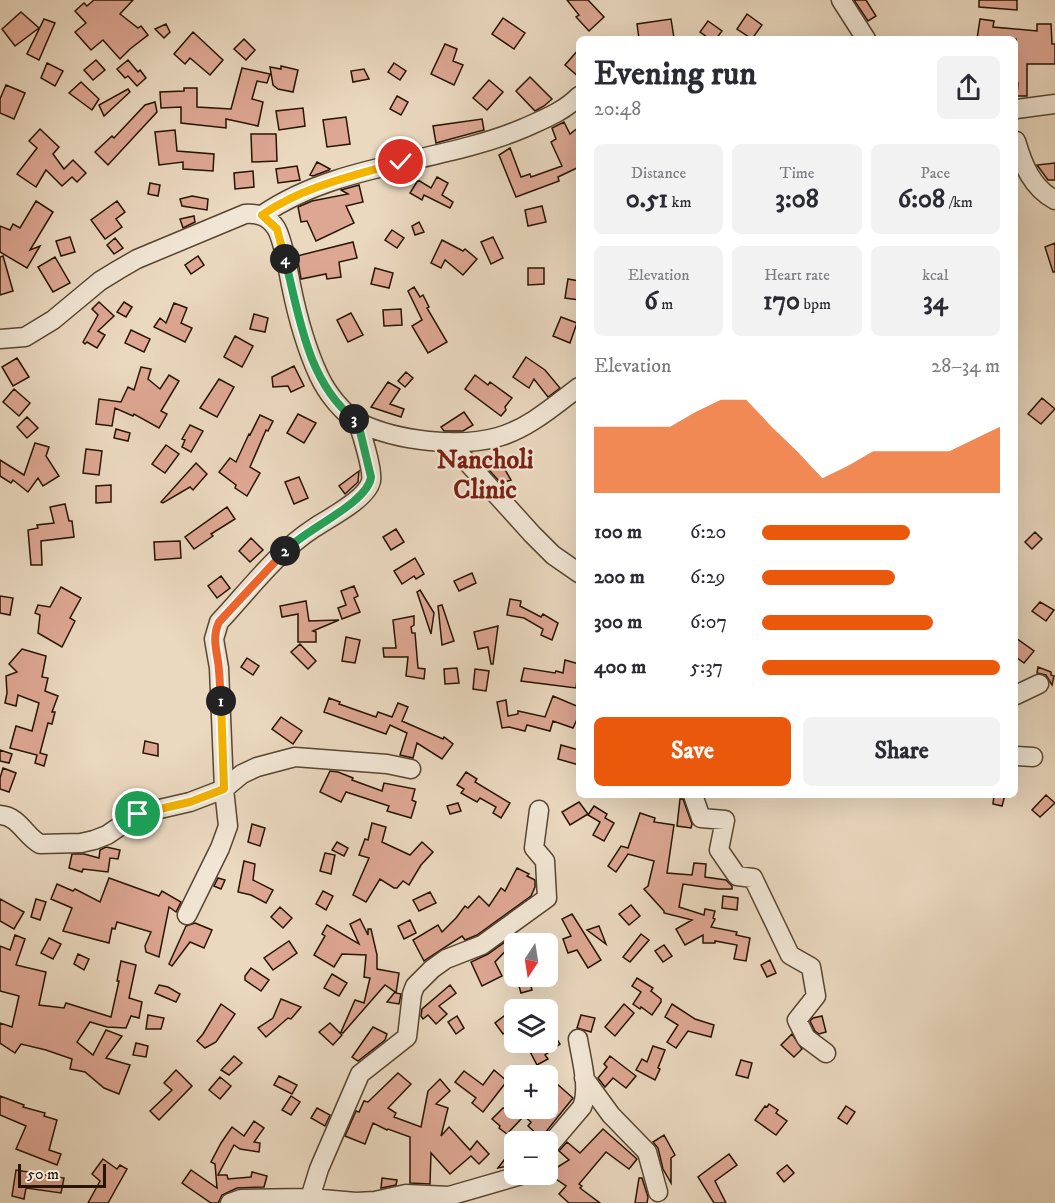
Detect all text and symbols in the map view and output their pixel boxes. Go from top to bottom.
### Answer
text: Evening run [594,54,756,95]
button: share [937,56,1000,119]
text: 20:48 [594,97,641,122]
pin [375,136,426,187]
icon: check [384,145,417,178]
text: Distance [631,163,686,183]
text: Time [780,163,814,183]
text: Pace [921,163,950,183]
text: 0.51 [626,183,668,216]
text: 3:08 [775,183,819,216]
text: 6:08 [898,183,945,216]
text: km [668,192,692,212]
text: /km [945,192,973,212]
pin: 4 [270,244,300,274]
text: 4 [280,249,290,269]
text: Elevation [628,265,690,285]
text: Heart rate [764,265,830,285]
text: kcal [922,265,948,285]
text: 6 [644,285,658,318]
text: 170 [763,285,800,318]
text: 34 [923,285,948,318]
text: m [658,294,673,314]
text: bpm [800,294,831,314]
text: Elevation [594,354,671,379]
text: 28–34 m [931,354,1000,379]
pin: 3 [339,404,369,434]
text: 3 [351,409,357,429]
district label: Nancholi Clinic [436,444,534,507]
text: 100 m [594,520,642,545]
text: 6:20 [690,520,726,545]
pin: 2 [270,536,300,566]
text: 2 [281,541,289,561]
text: 200 m [594,565,645,590]
text: 6:29 [690,565,725,590]
text: 300 m [594,610,642,635]
text: 6:07 [690,610,727,635]
text: 400 m [594,655,646,680]
text: 5:37 [690,655,723,680]
pin: 1 [206,686,236,716]
text: 1 [218,691,224,711]
button: Save [594,717,791,786]
button: Share [803,717,1000,786]
pin [112,788,163,839]
icon: arrive [121,797,154,830]
north arrow [504,933,558,987]
map controls [504,933,558,1185]
button: layers [504,999,558,1053]
button: + [504,1065,558,1119]
button: − [504,1131,558,1185]
scale bar [18,1161,106,1188]
text: 50 m [27,1164,59,1184]

